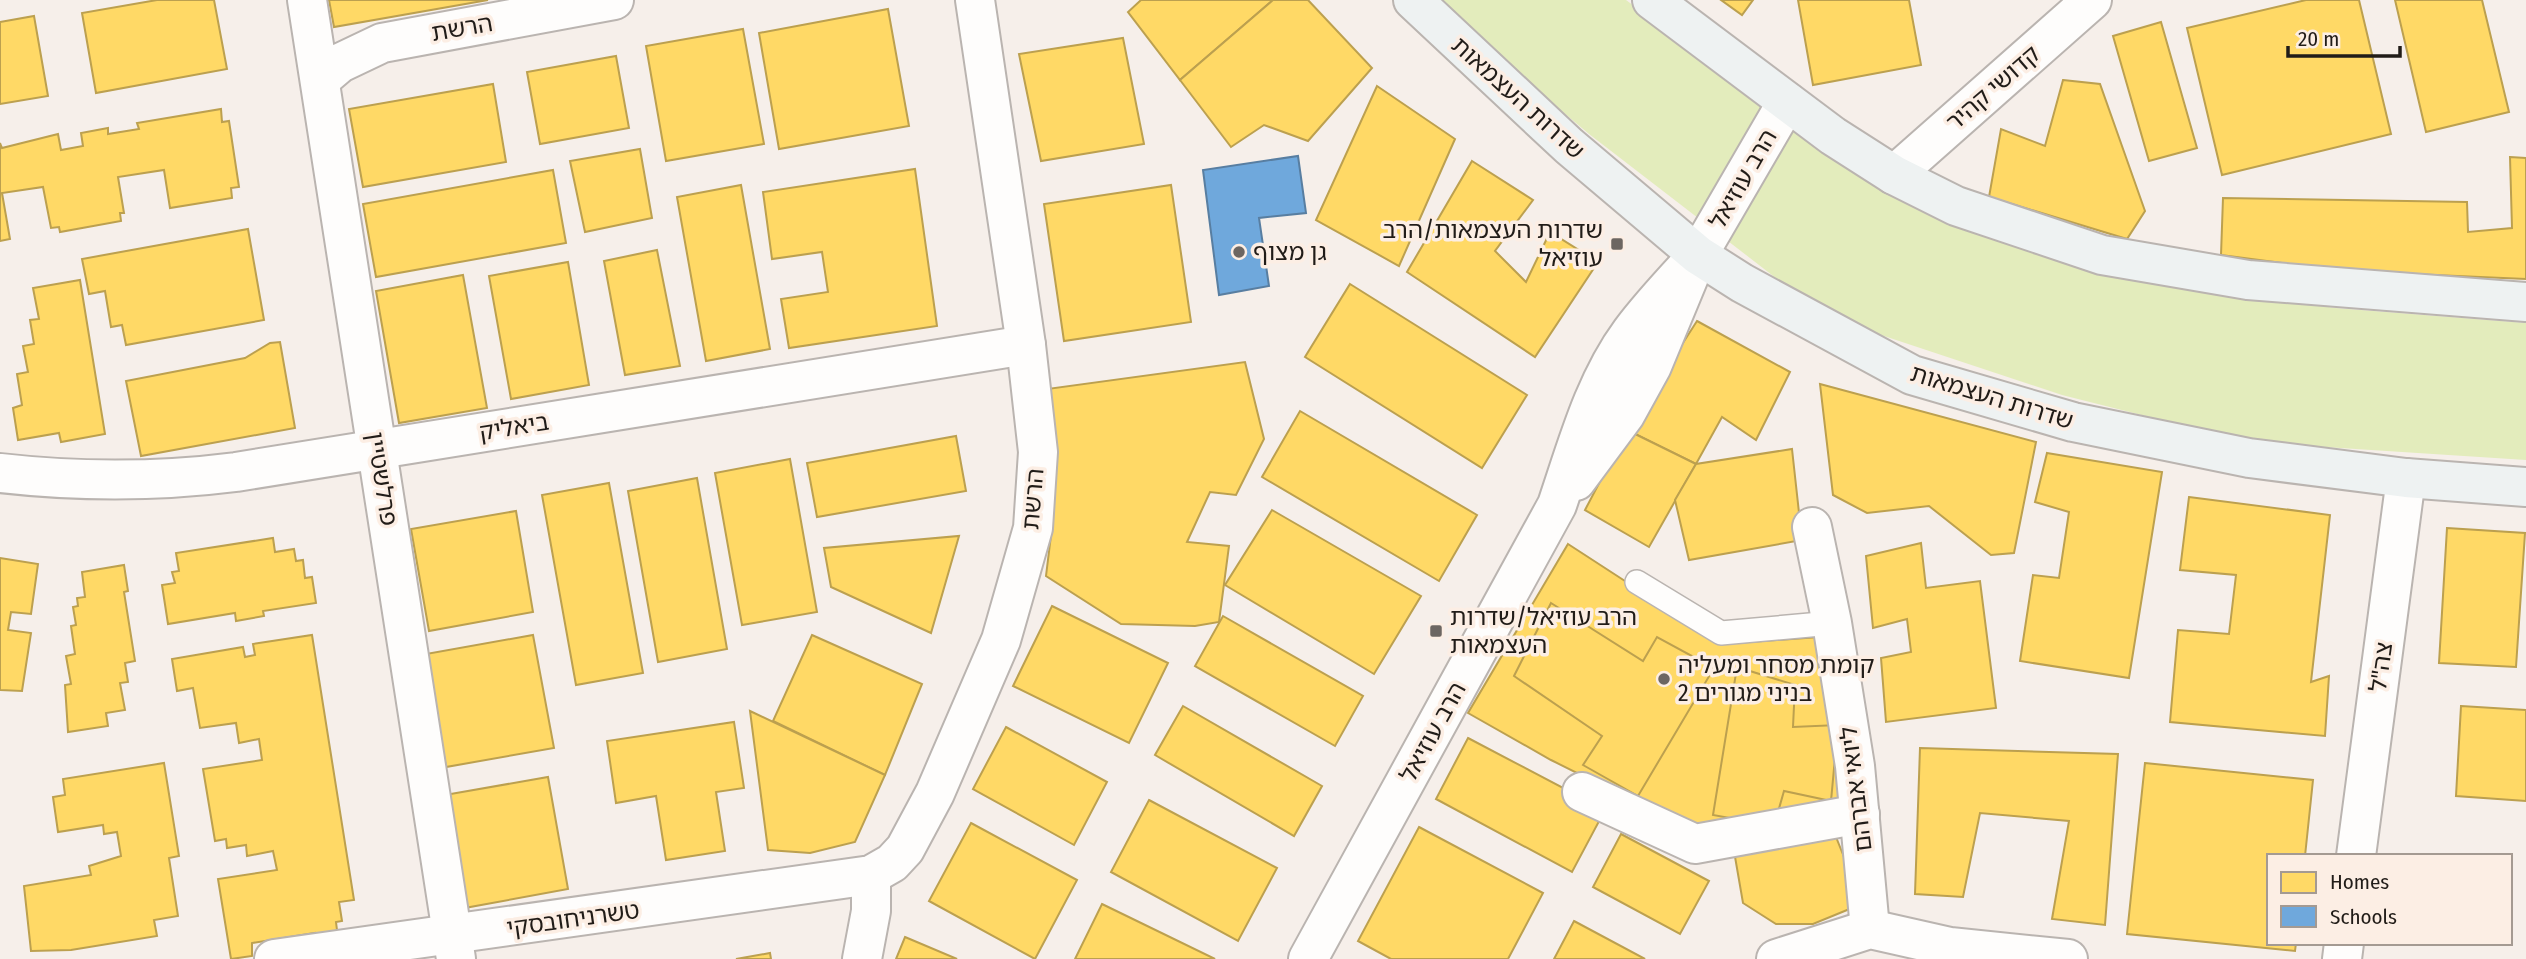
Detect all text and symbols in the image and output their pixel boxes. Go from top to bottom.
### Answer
street label: הרשת [429,9,495,47]
scale bar [2288,14,2400,58]
text: 20 m [2298,26,2339,52]
street label: שדרות העצמאות [1446,31,1590,165]
street label: קדושי קהיר [1941,40,2045,136]
street label: הרב עוזיאל [1703,124,1783,234]
place label: שדרות העצמאות/הרב עוזיאל [1383,216,1603,272]
marker: שדרות העצמאות/הרב עוזיאל [1609,236,1625,252]
place label: גן מצוף [1253,238,1327,266]
marker: גן מצוף [1231,244,1247,260]
street label: שדרות העצמאות [1907,359,2077,435]
street label: ביאליק [477,408,551,446]
street label: פרלשטיין [361,430,403,528]
street label: הרשת [1016,467,1050,531]
place label: הרב עוזיאל/שדרות העצמאות [1450,603,1637,659]
marker: הרב עוזיאל/שדרות העצמאות [1428,623,1444,639]
street label: צה"ל [2364,640,2398,694]
place label: קומת מסחר ומעליה 2 בניני מגורים [1678,651,1875,707]
marker: קומת מסחר ומעליה 2 בניני מגורים [1656,671,1672,687]
street label: הרב עוזיאל [1394,677,1472,787]
street label: ליואי אברהם [1834,724,1878,854]
legend [2267,854,2512,945]
text: Homes [2330,869,2389,895]
street label: טשרניחובסקי [505,896,641,942]
text: Schools [2330,904,2397,930]

